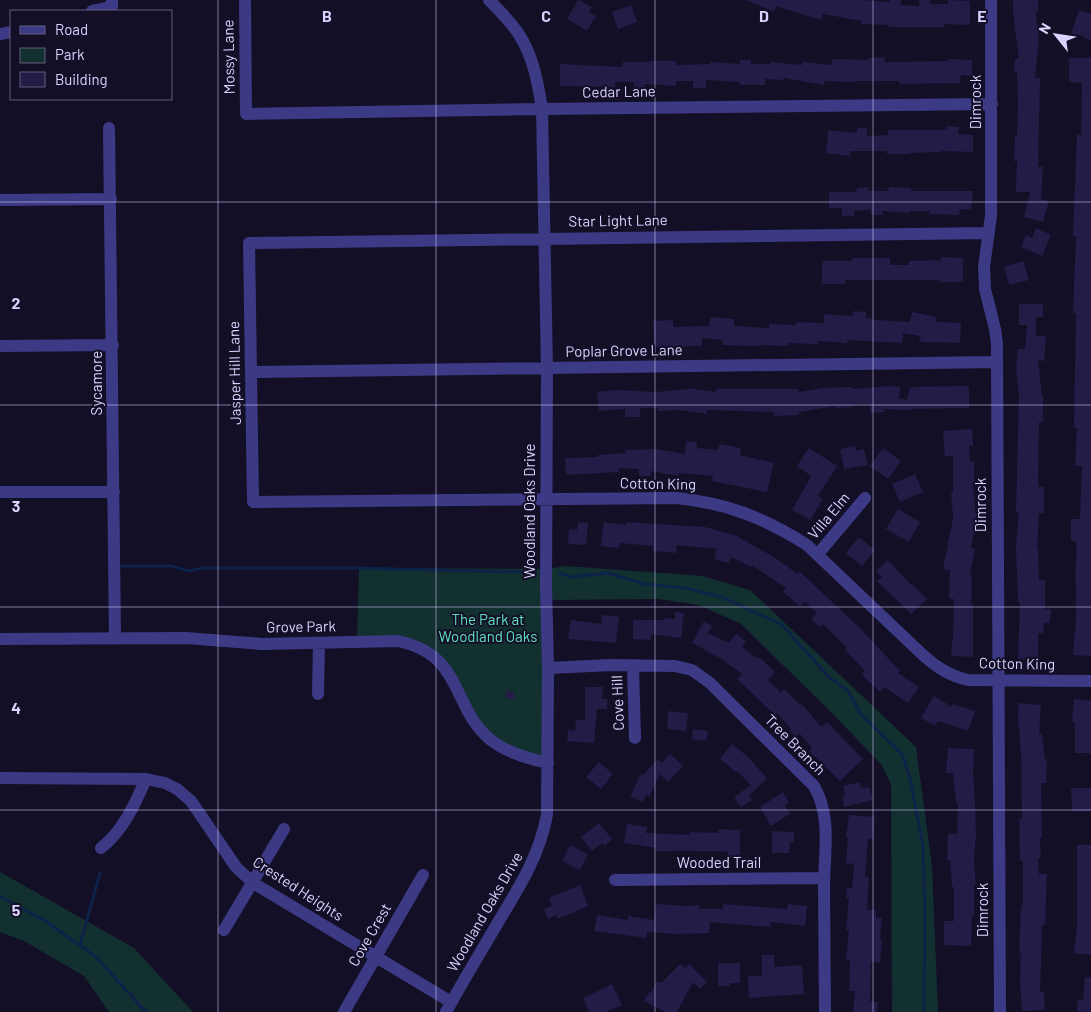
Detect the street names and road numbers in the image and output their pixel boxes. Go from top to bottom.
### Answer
street label: Mossy Lane [218,20,238,95]
street label: Dimrock [966,74,984,129]
street label: Cedar Lane [582,81,656,101]
street label: Star Light Lane [568,210,668,230]
street label: Jasper Hill Lane [224,321,244,425]
street label: Poplar Grove Lane [565,340,683,360]
street label: Sycamore [87,351,105,415]
street label: Woodland Oaks Drive [520,443,538,579]
street label: Cotton King [620,473,696,493]
street label: Dimrock [971,477,989,532]
street label: Villa Elm [804,488,853,542]
street label: Grove Park [266,616,337,636]
street label: Cotton King [979,653,1055,673]
street label: Cove Hill [607,675,627,731]
street label: Tree Branch [762,710,830,778]
street label: Woodland Oaks Drive [443,848,526,975]
street label: Crested Heights [250,852,347,924]
street label: Wooded Trail [677,853,761,871]
street label: Dimrock [973,882,991,937]
street label: Cove Crest [344,900,394,969]

